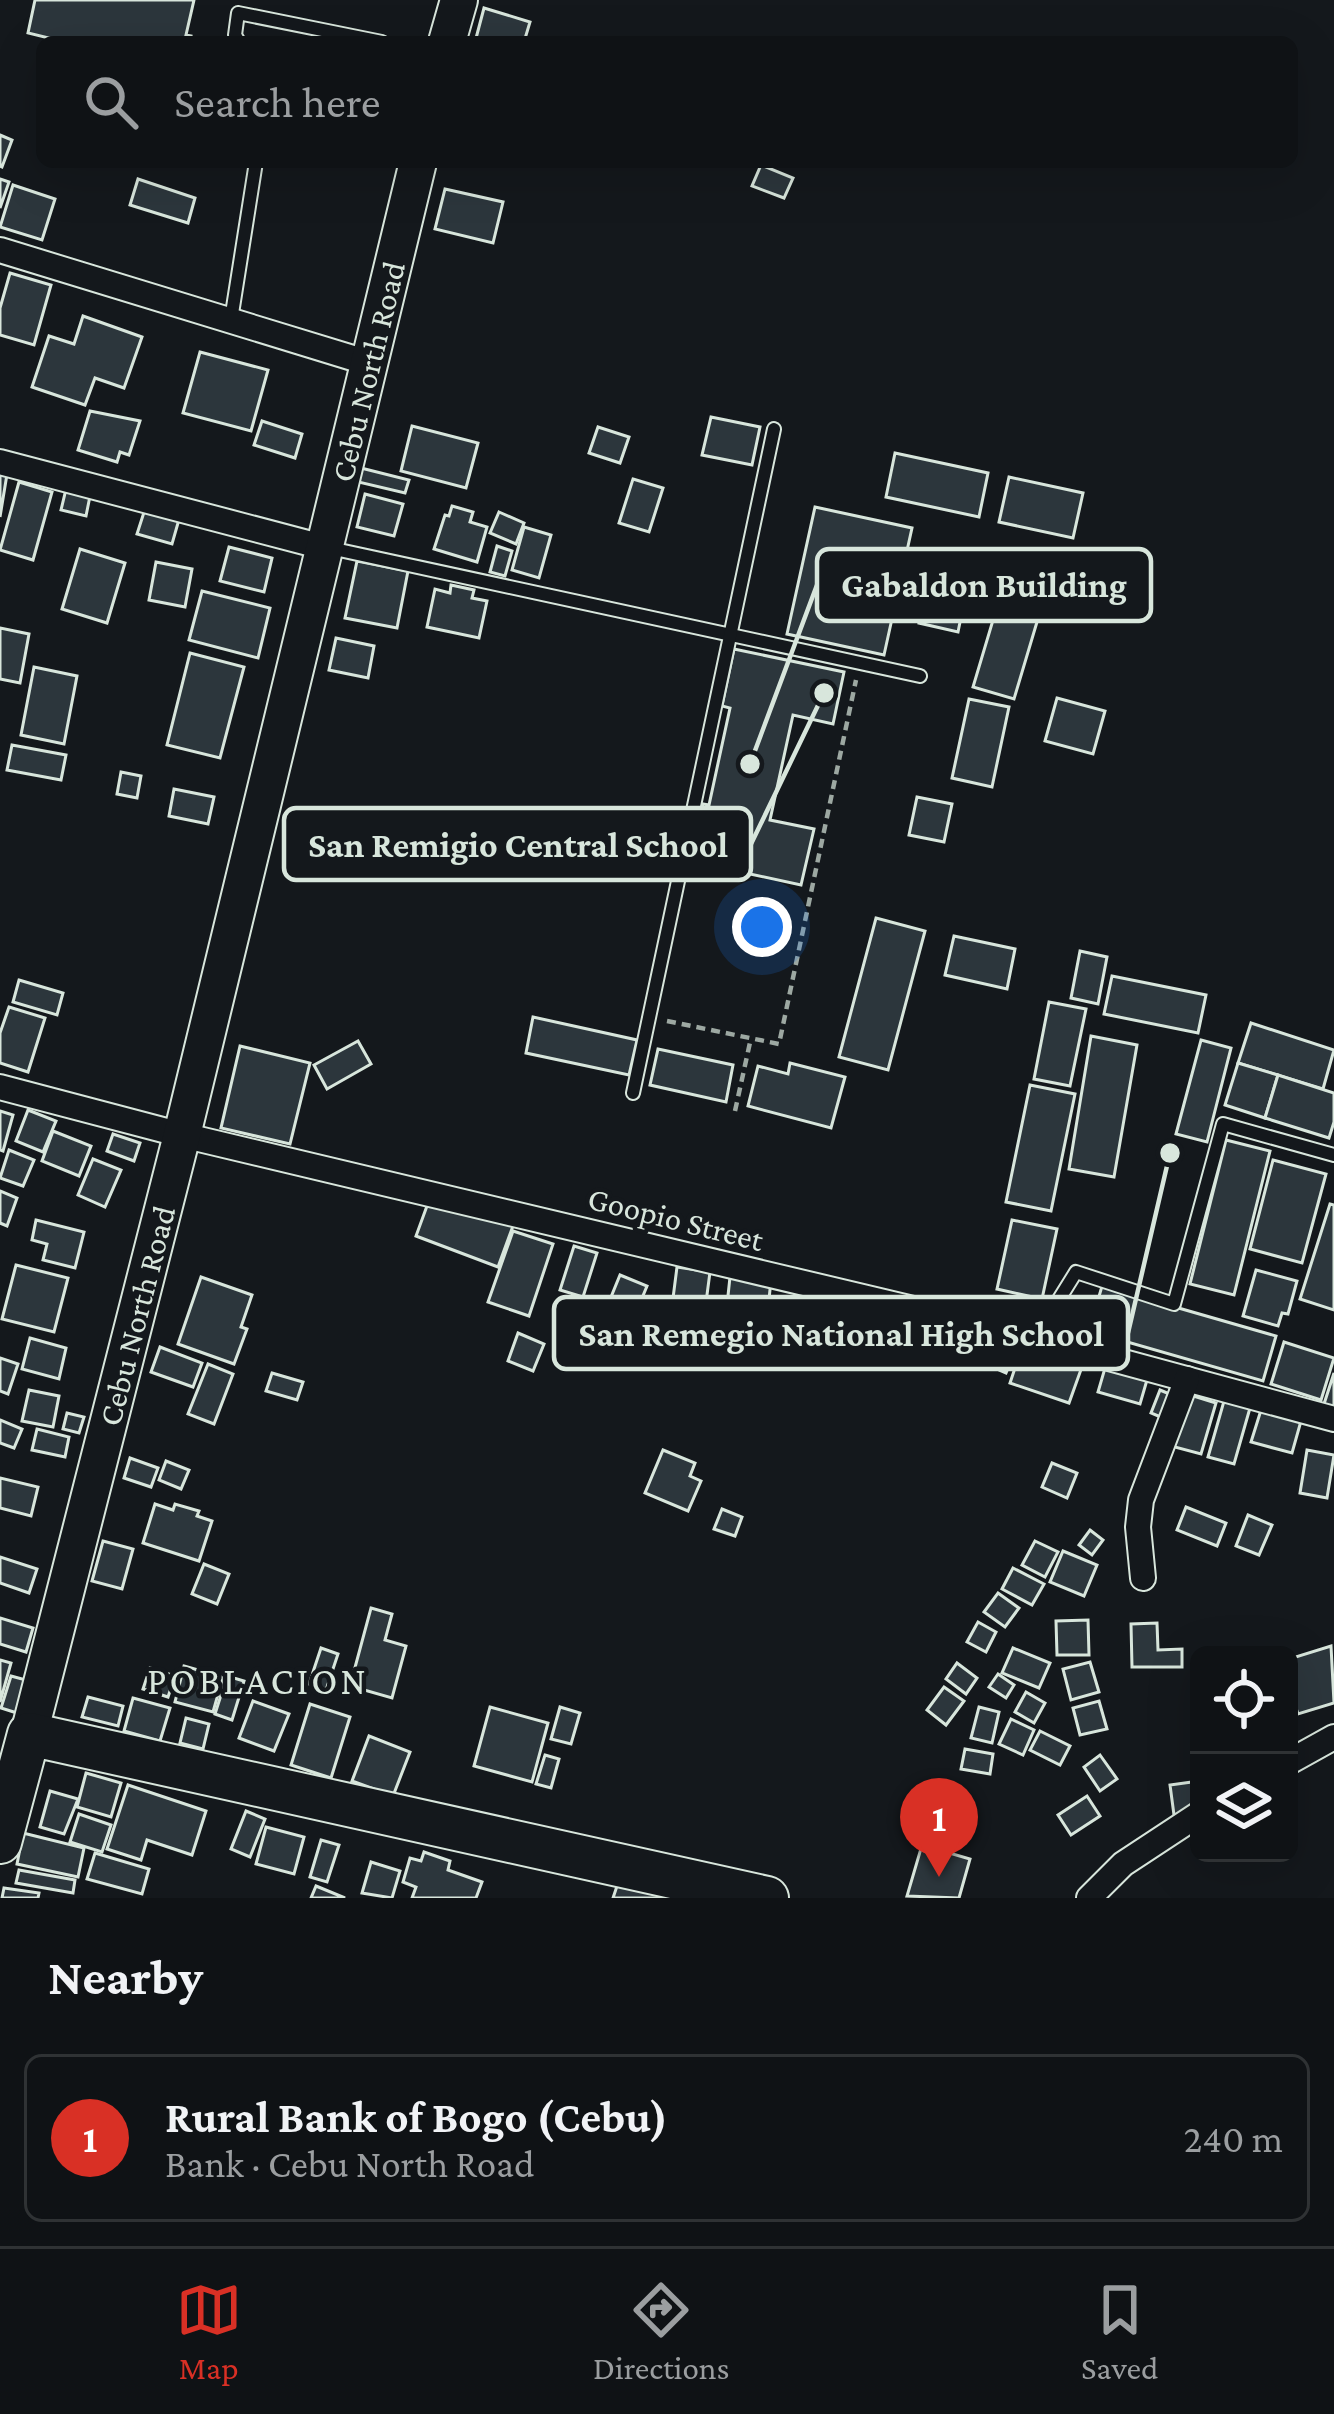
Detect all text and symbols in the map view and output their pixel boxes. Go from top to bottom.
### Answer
search box [36,36,1298,168]
icon: search [78,69,144,135]
text: Search here [174,77,381,127]
street label: Cebu North Road [323,257,412,486]
callout: Gabaldon Building [817,549,1151,621]
text: Gabaldon Building [841,565,1127,605]
callout: San Remigio Central School [284,808,751,880]
text: San Remigio Central School [308,825,728,865]
your location [732,897,792,957]
street label: Goopio Street [584,1179,768,1258]
street label: Cebu North Road [91,1202,182,1429]
callout: San Remegio National High School [554,1297,1128,1369]
text: San Remegio National High School [578,1314,1104,1354]
map controls [1190,1646,1298,1862]
button: locate [1190,1646,1298,1754]
district label: POBLACION [147,1659,369,1702]
button: layers [1190,1754,1298,1862]
pin: 1 [900,1778,978,1877]
text: Nearby [48,1948,203,2005]
text: Rural Bank of Bogo (Cebu) [165,2092,668,2142]
text: 1 [83,2117,97,2160]
text: 240 m [1184,2117,1283,2160]
text: Bank · Cebu North Road [165,2142,535,2185]
tab: Map [176,2277,242,2386]
tab: Directions [593,2277,730,2386]
tab: Saved [1081,2277,1158,2386]

